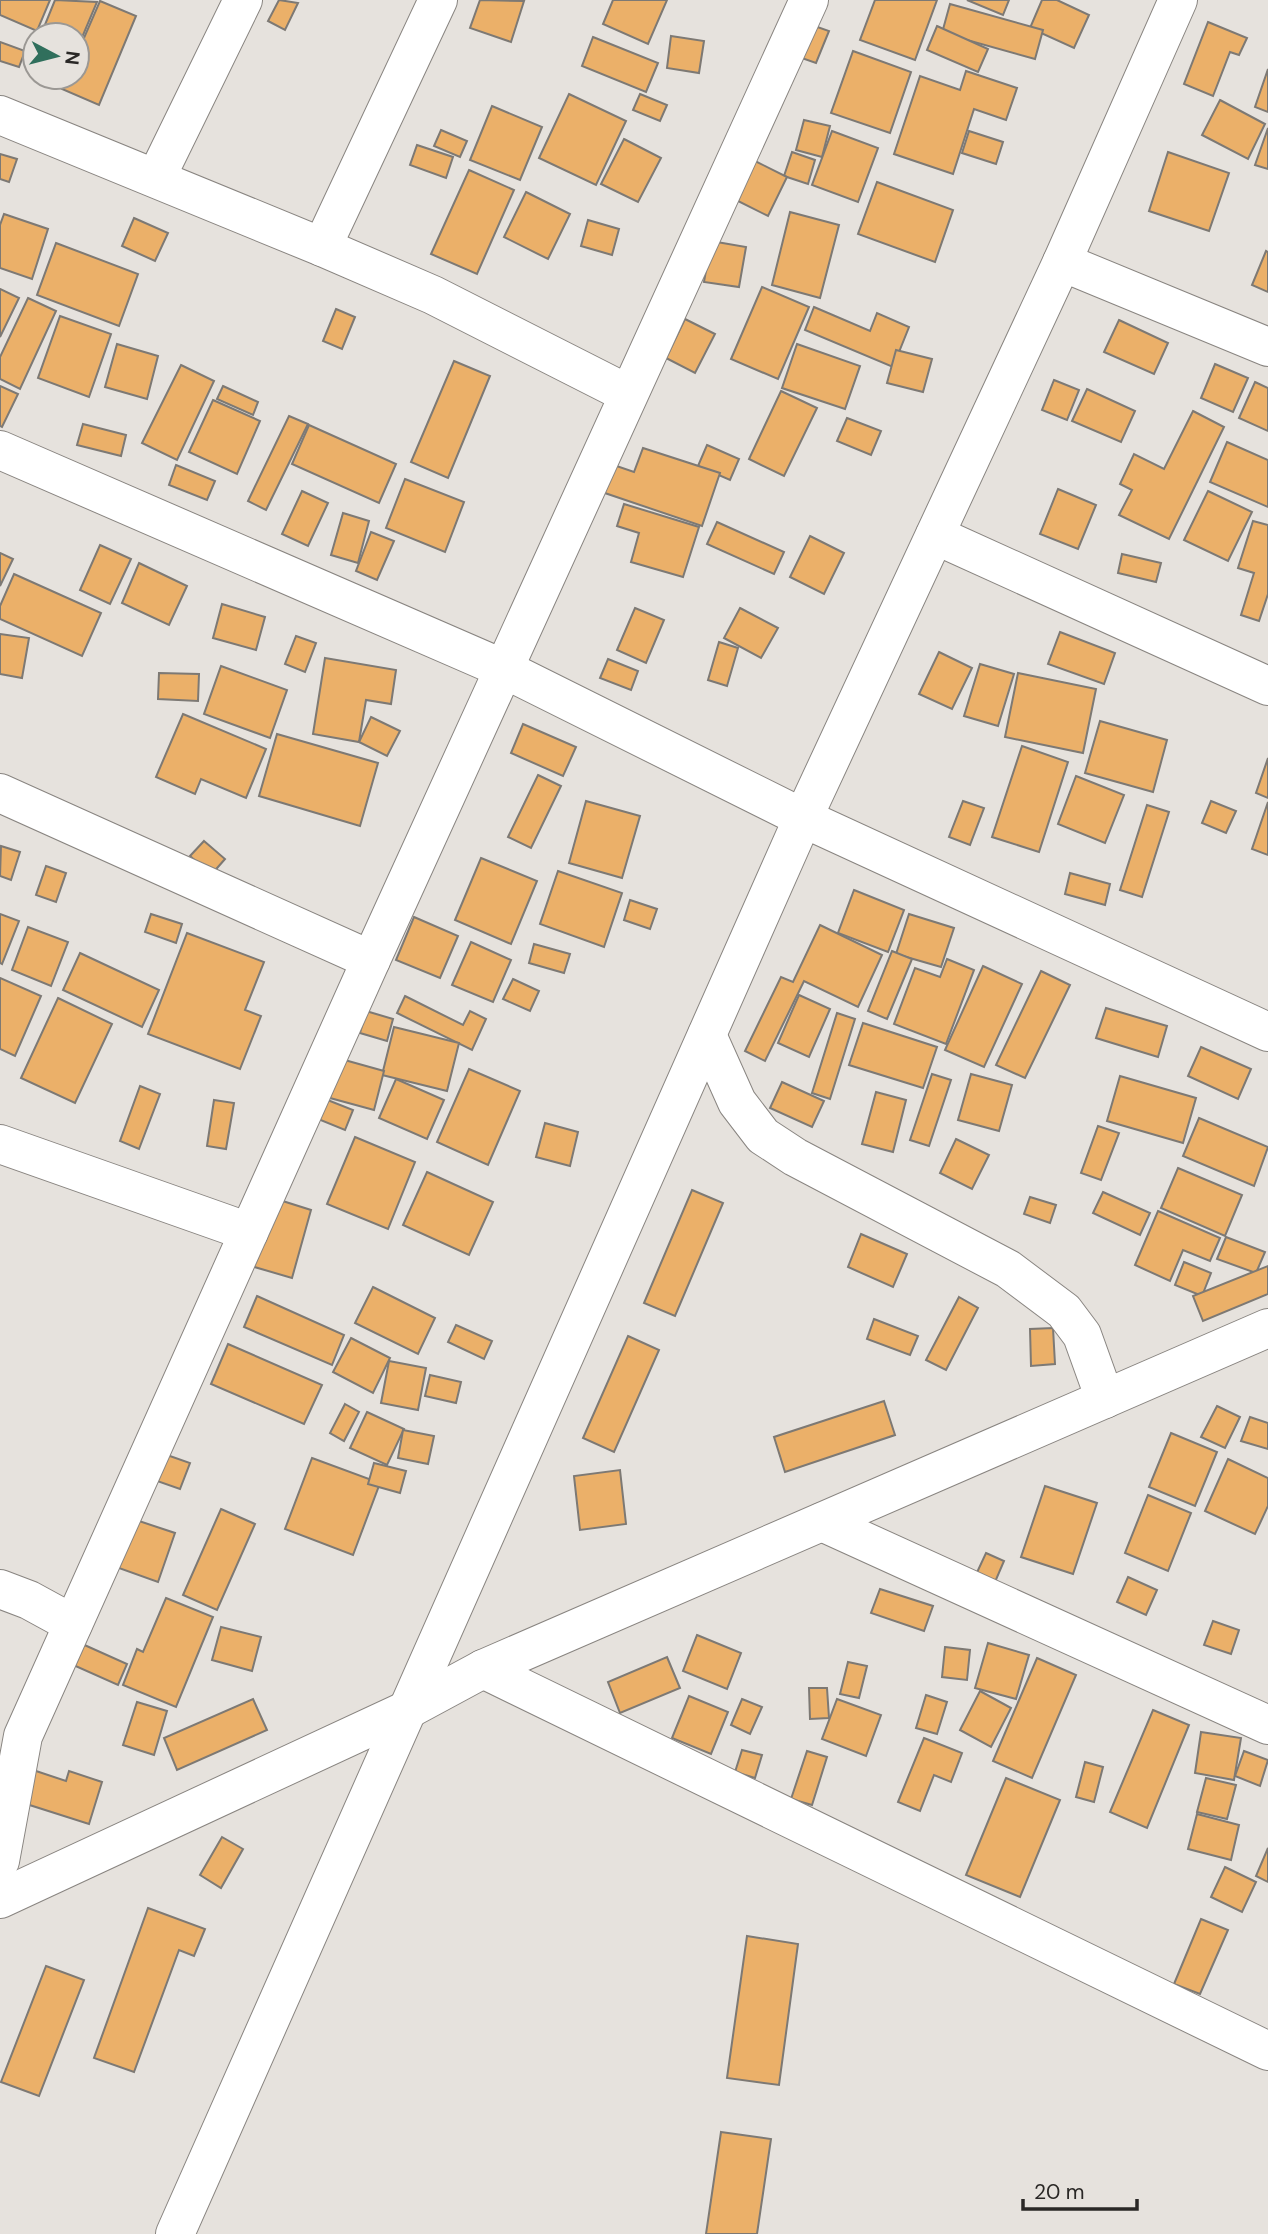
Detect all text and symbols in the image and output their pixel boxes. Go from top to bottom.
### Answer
north arrow [21,21,91,91]
text: N [59,50,86,66]
scale bar [1023,2168,1137,2212]
text: 20 m [1034,2178,1085,2206]

